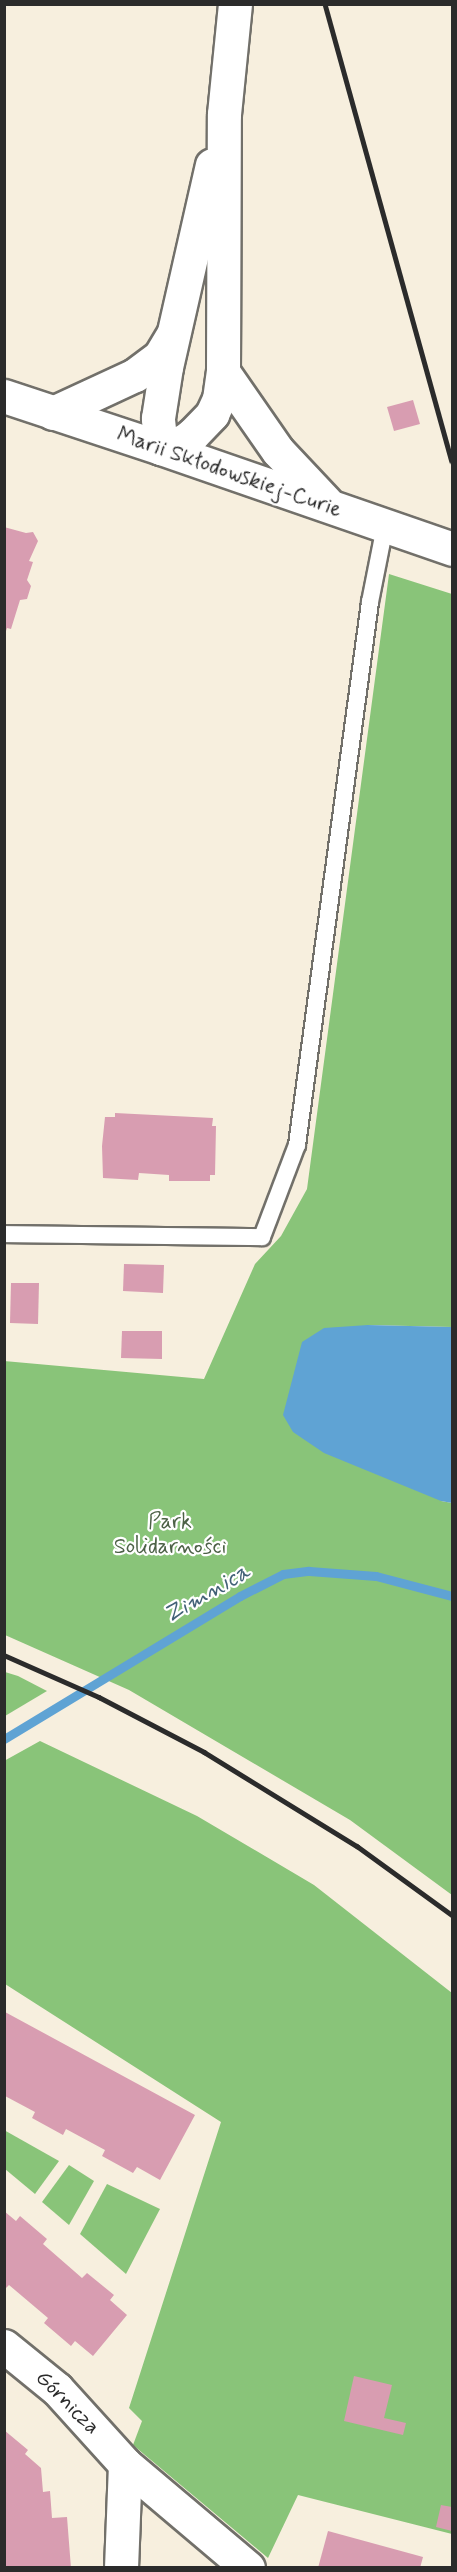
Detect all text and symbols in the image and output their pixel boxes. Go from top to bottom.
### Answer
street label: Marii Skłodowskiej-Curie [113,422,345,524]
park label: Park Solidarności [114,1509,226,1560]
water label: Zimnica [159,1558,255,1630]
street label: Górnicza [29,2365,105,2441]

